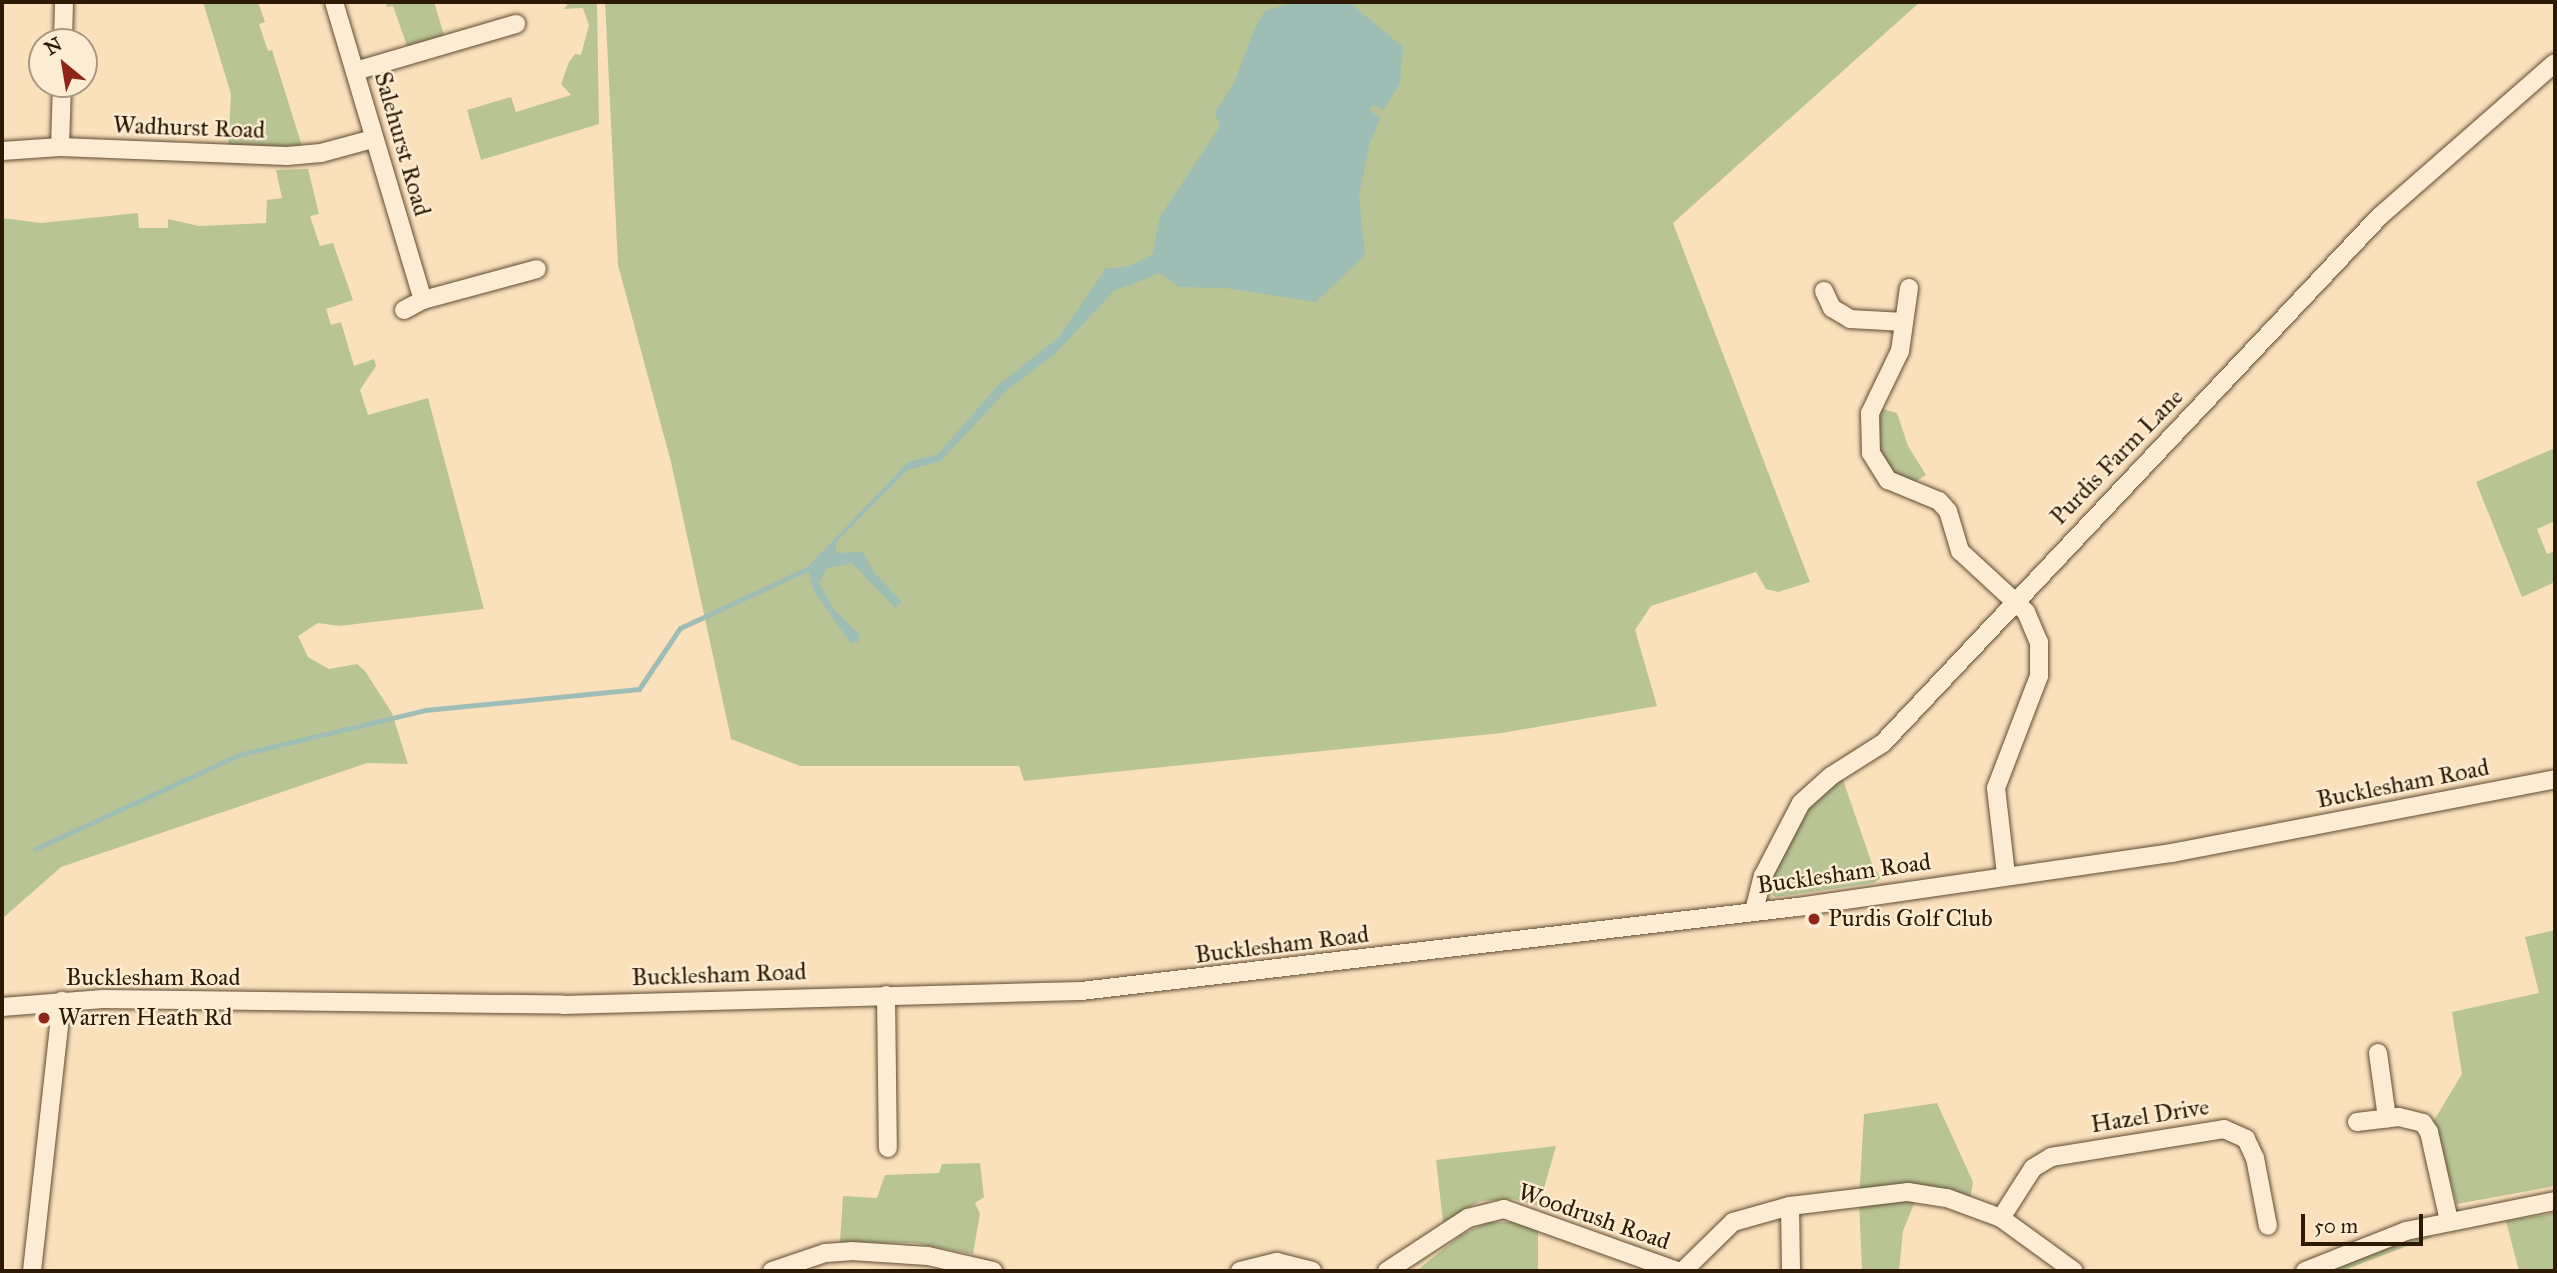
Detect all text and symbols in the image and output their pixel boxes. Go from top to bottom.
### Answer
north arrow [28,28,98,98]
text: N [41,32,66,60]
street label: Salehurst Road [368,68,436,220]
street label: Wadhurst Road [112,111,266,145]
street label: Purdis Farm Lane [2045,383,2189,531]
street label: Bucklesham Road [2314,753,2492,815]
street label: Bucklesham Road [1755,848,1933,900]
place label: Purdis Golf Club [1828,905,1993,933]
marker: Purdis Golf Club [1806,911,1822,927]
street label: Bucklesham Road [1193,920,1371,970]
street label: Bucklesham Road [631,958,807,992]
street label: Bucklesham Road [65,964,241,992]
place label: Warren Heath Rd [58,1004,232,1032]
marker: Warren Heath Rd [36,1010,52,1026]
street label: Hazel Drive [2089,1092,2211,1140]
street label: Woodrush Road [1514,1178,1674,1256]
scale bar [2305,1200,2428,1244]
text: 50 m [2314,1213,2358,1239]

